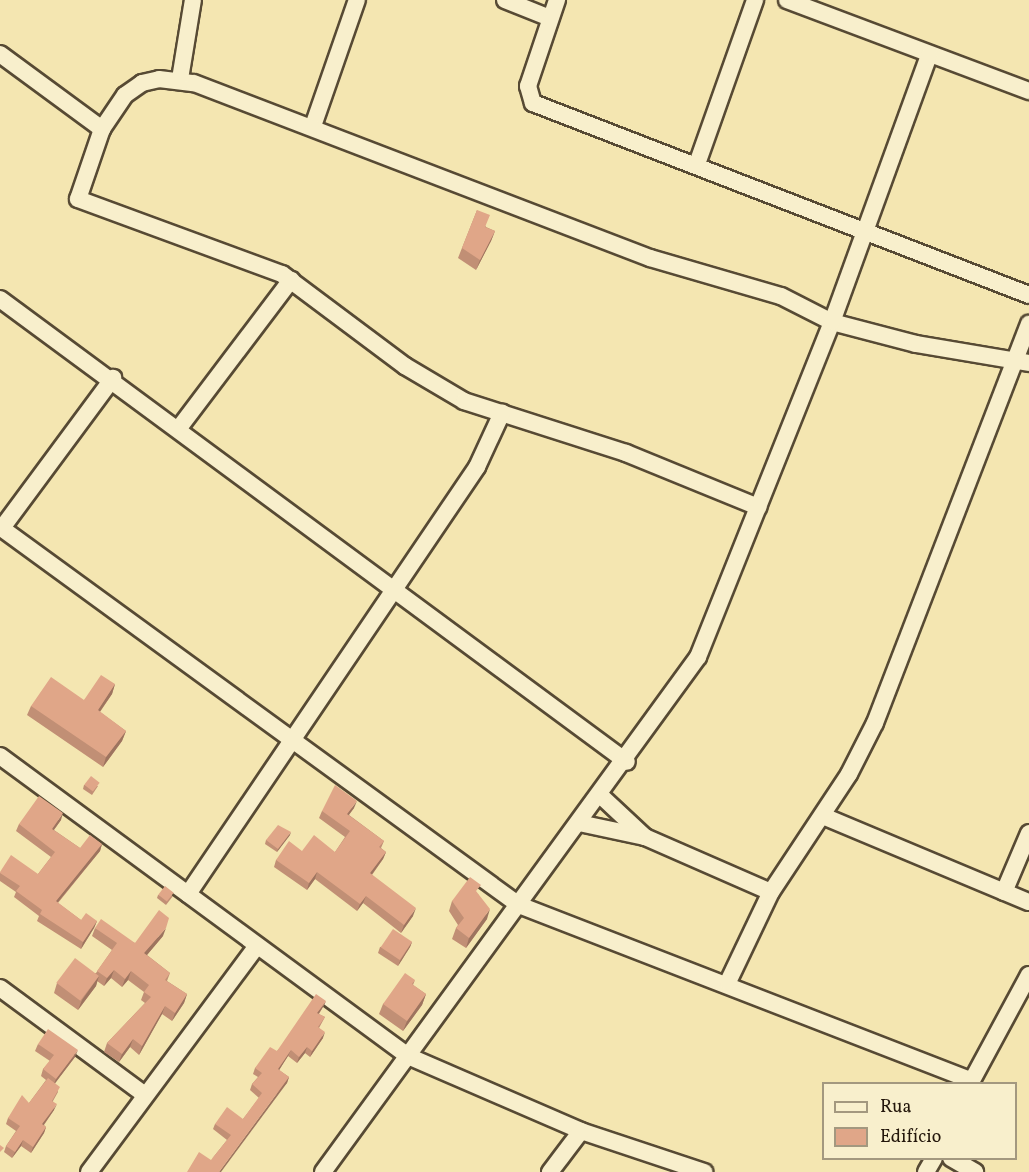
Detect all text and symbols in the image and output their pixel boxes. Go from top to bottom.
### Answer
legend [822,1082,1017,1160]
text: Rua [880,1095,911,1120]
text: Edifício [880,1125,941,1150]

